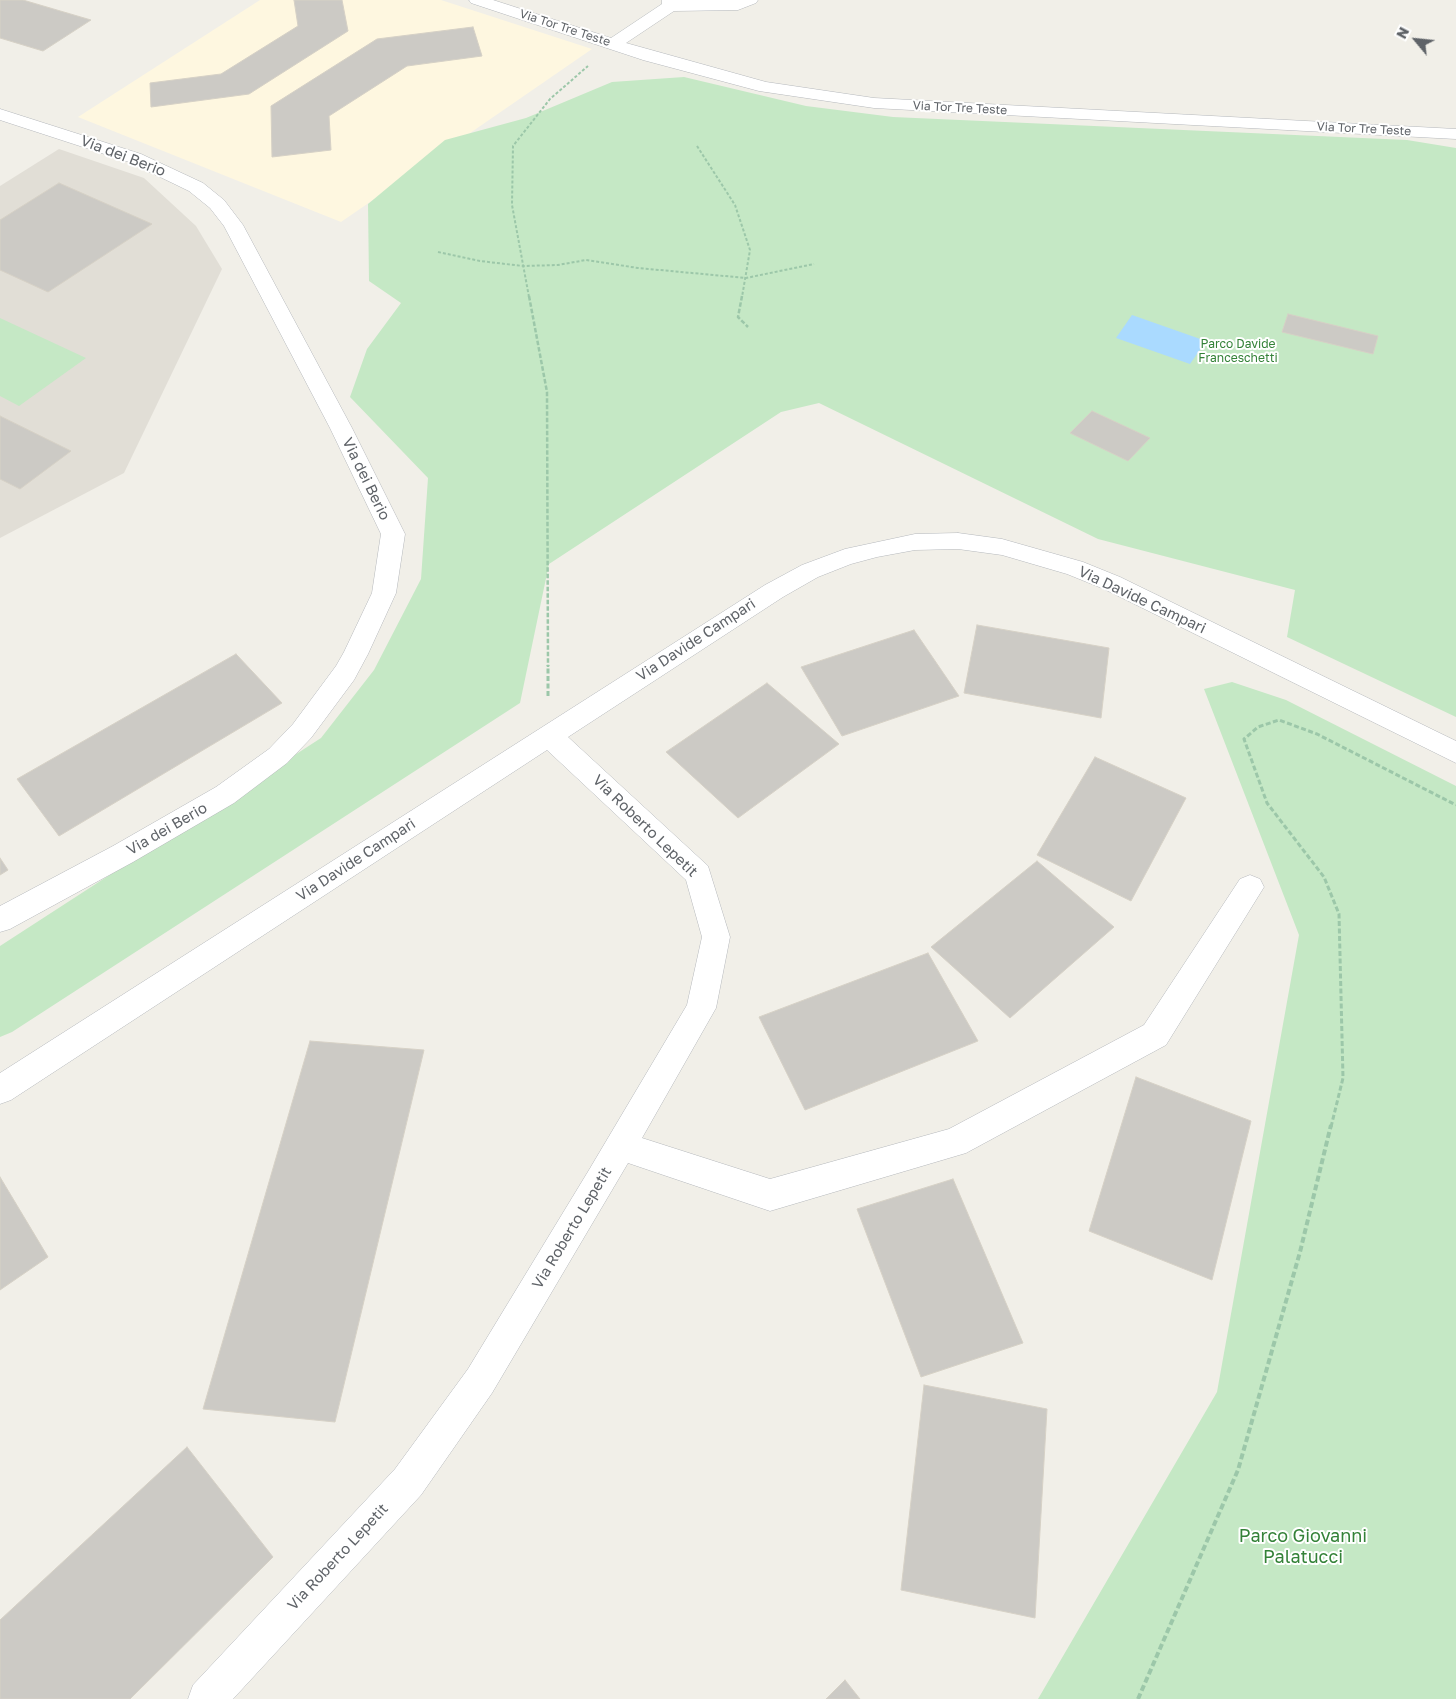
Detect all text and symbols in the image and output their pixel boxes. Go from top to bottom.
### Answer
street label: Via Tor Tre Teste [518,7,612,49]
north arrow [1391,15,1441,65]
text: N [1392,24,1412,41]
street label: Via Tor Tre Teste [912,98,1008,118]
street label: Via Tor Tre Teste [1316,119,1412,139]
street label: Via dei Berio [78,132,168,180]
park label: Parco Davide Franceschetti [1198,337,1278,365]
street label: Via dei Berio [338,435,394,523]
street label: Via Davide Campari [1075,563,1209,637]
street label: Via Davide Campari [633,595,759,685]
street label: Via Roberto Lepetit [589,771,701,881]
street label: Via dei Berio [124,799,210,859]
street label: Via Davide Campari [293,815,419,905]
street label: Via Roberto Lepetit [528,1164,616,1292]
street label: Via Roberto Lepetit [284,1500,392,1614]
park label: Parco Giovanni Palatucci [1239,1525,1367,1568]

